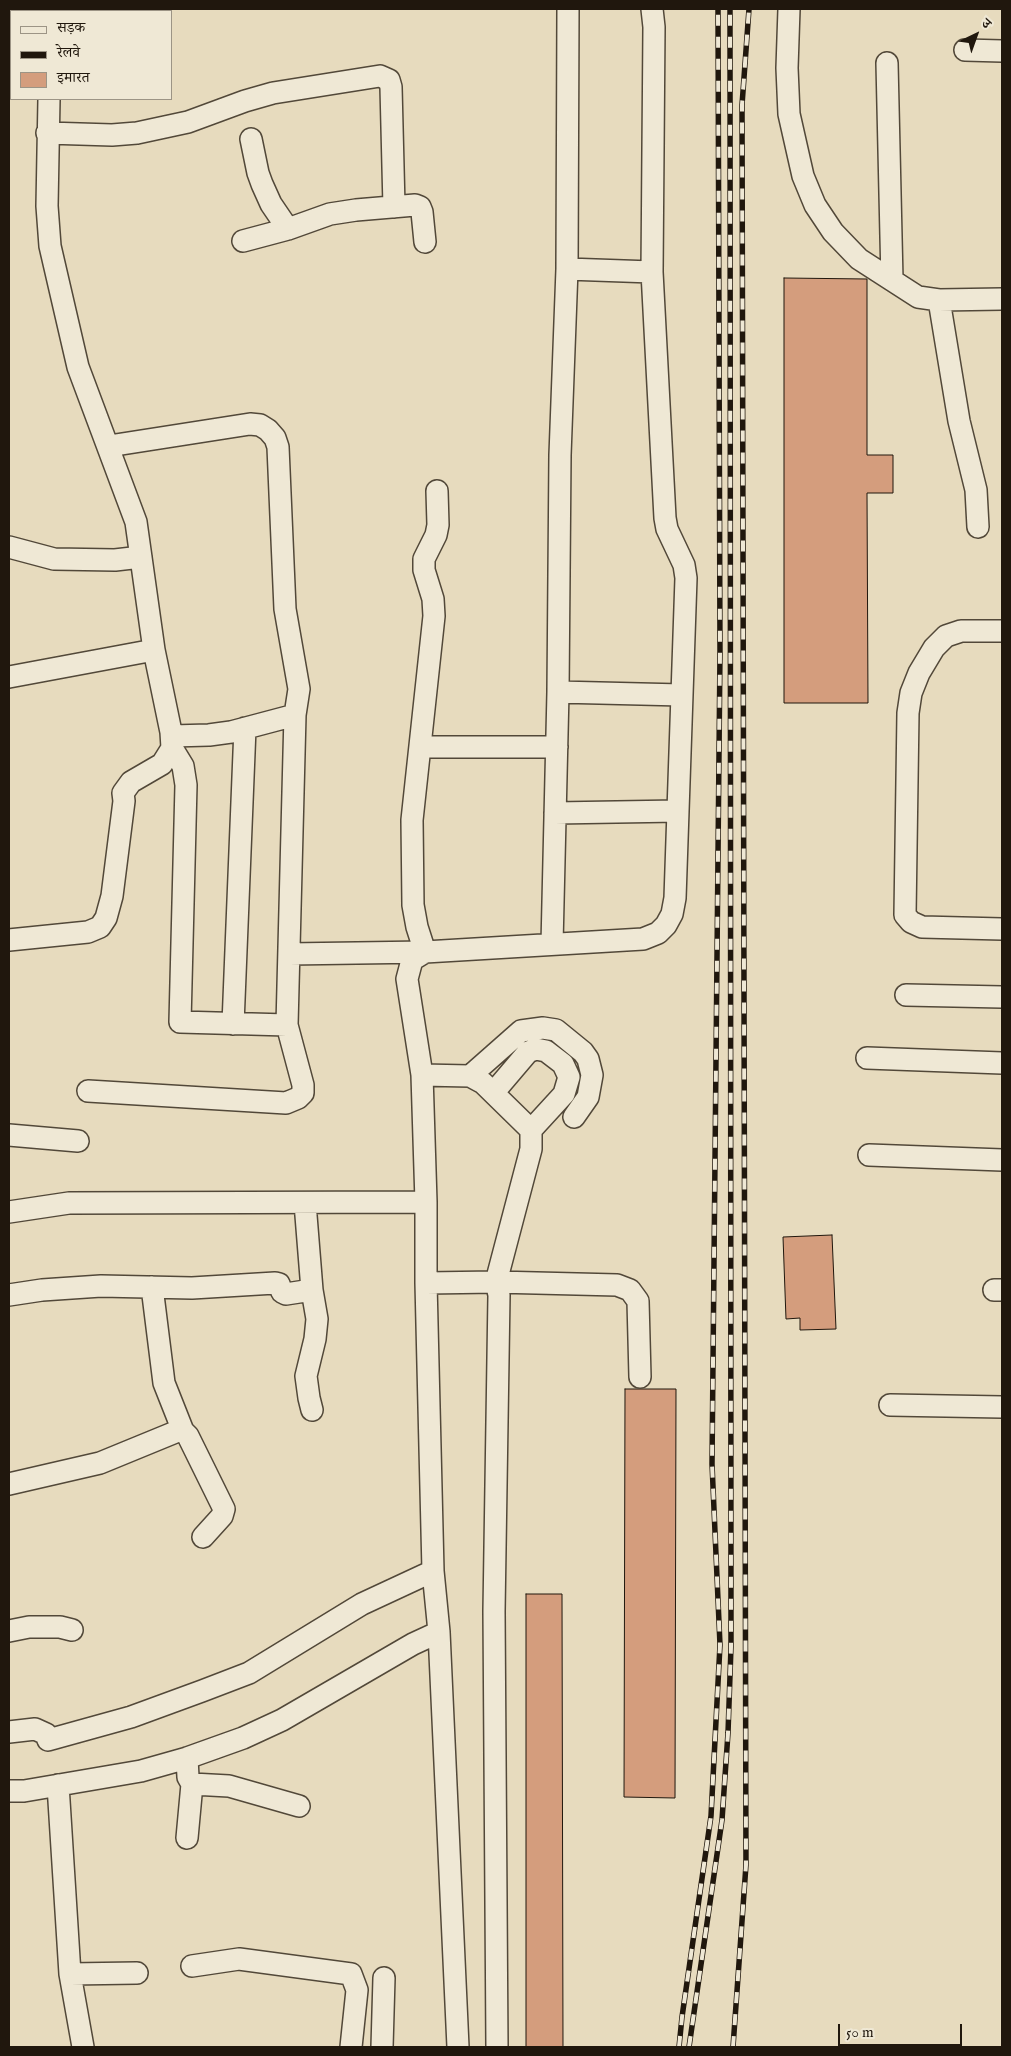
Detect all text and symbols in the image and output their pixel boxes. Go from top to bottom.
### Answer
legend [10,10,172,100]
north arrow [951,10,1001,60]
text: उ [977,15,995,33]
text: सड़क [57,18,85,37]
text: रेलवे [57,43,80,62]
text: इमारत [57,68,90,87]
scale bar [841,2014,965,2046]
text: 50 m [846,2023,874,2042]

